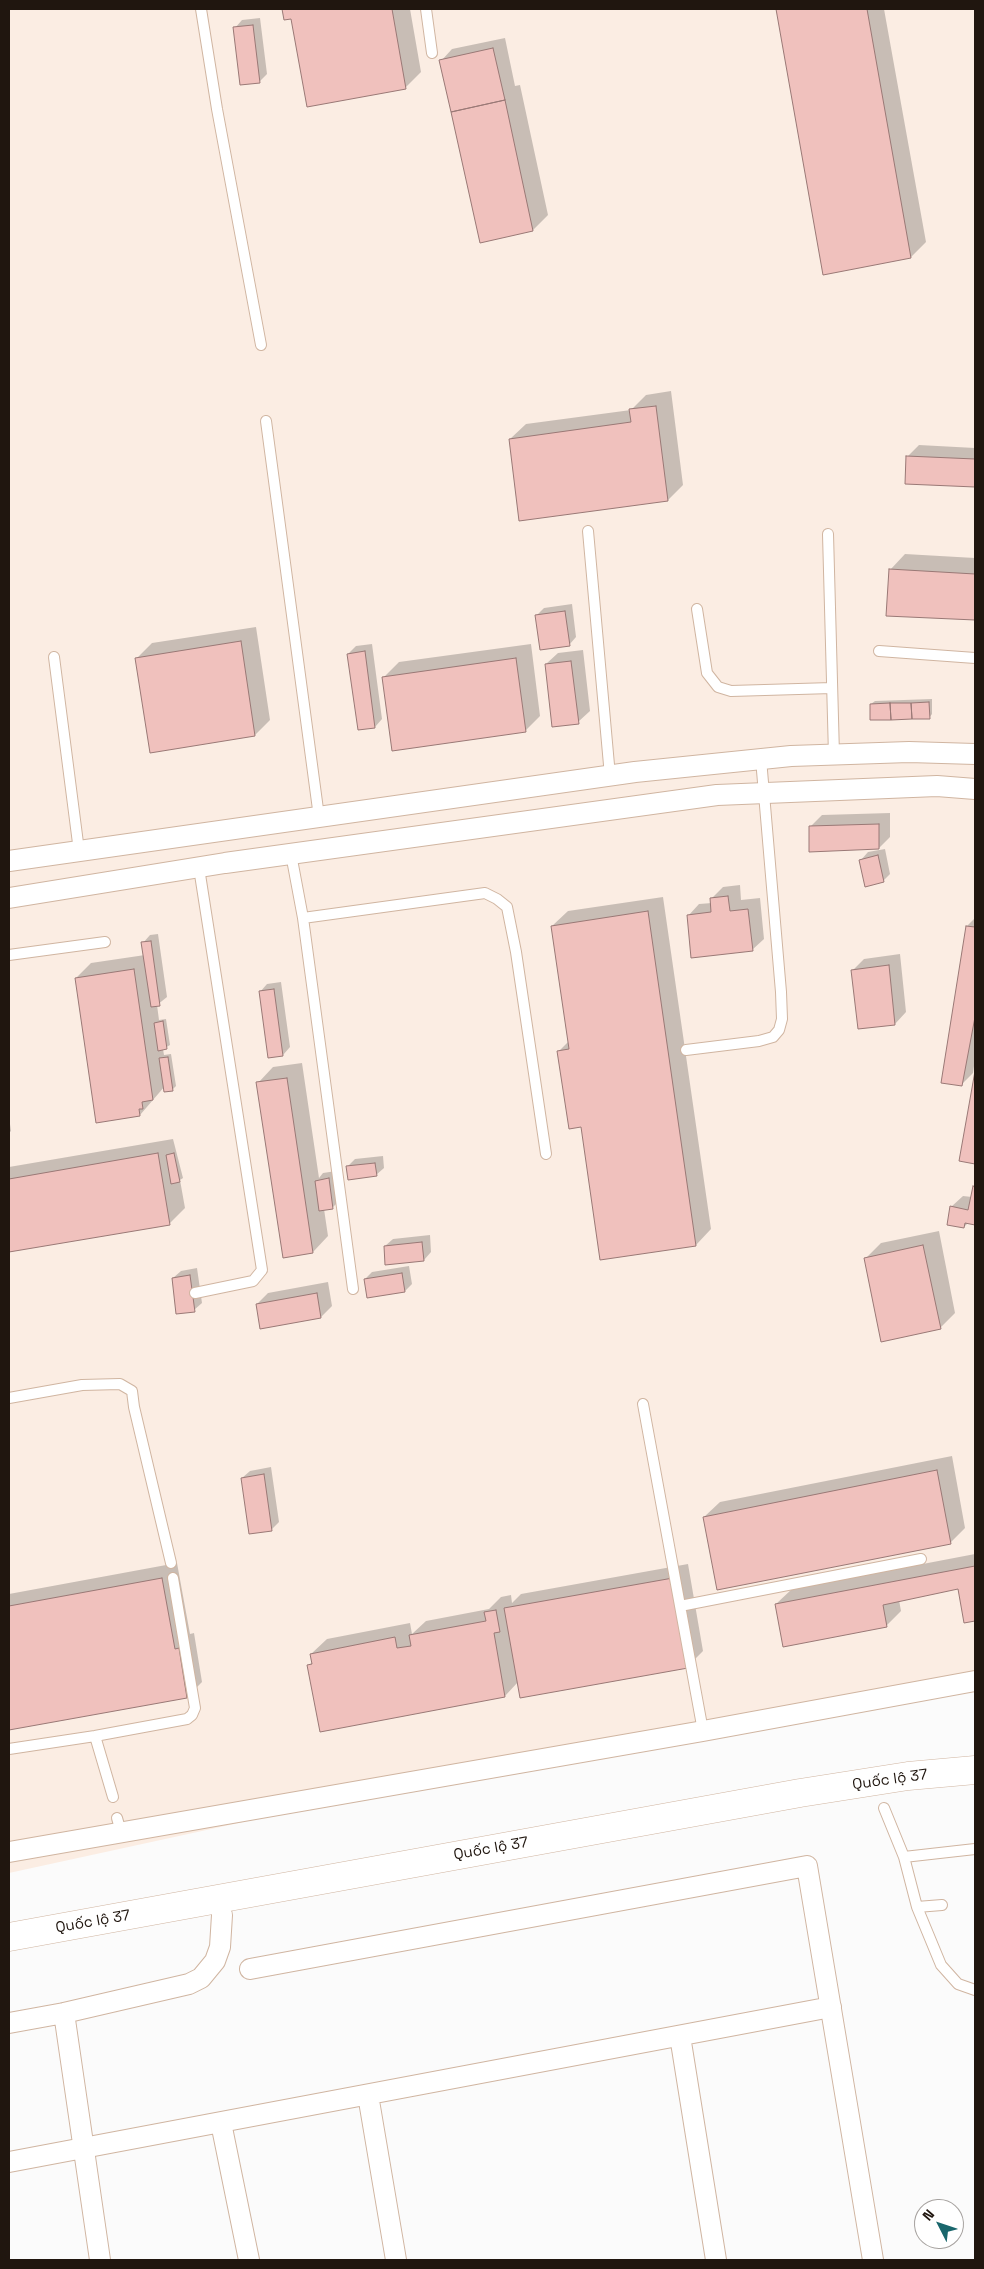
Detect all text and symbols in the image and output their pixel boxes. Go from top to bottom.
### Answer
street label: Quốc lộ 37 [851,1766,929,1794]
street label: Quốc lộ 37 [452,1834,530,1864]
street label: Quốc lộ 37 [54,1907,132,1937]
north arrow [914,2199,964,2249]
text: N [919,2205,938,2224]

